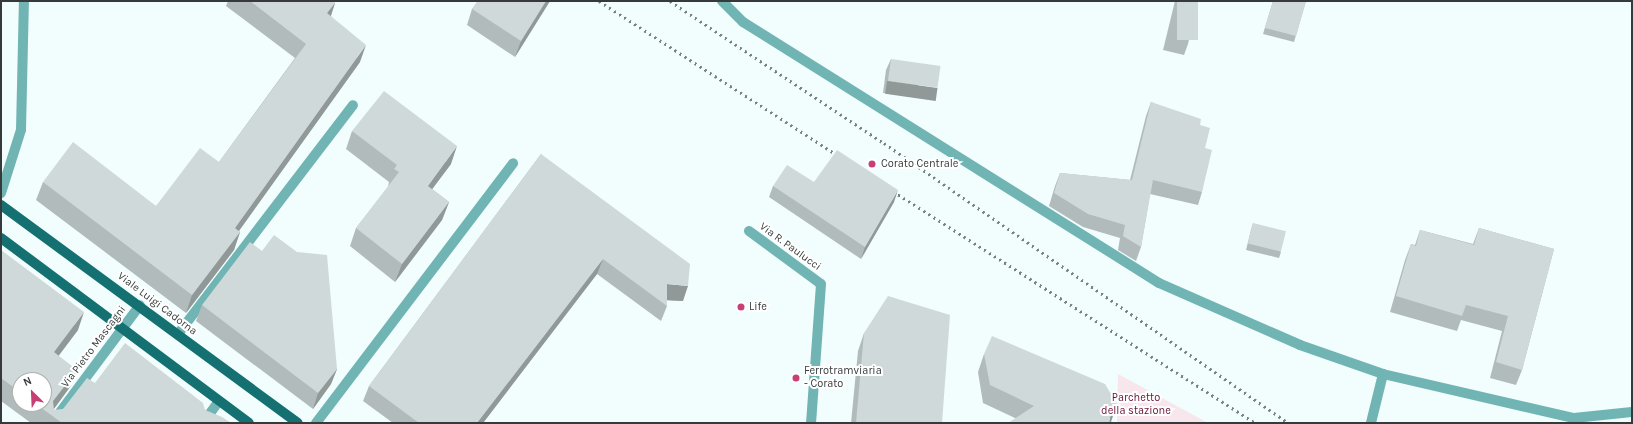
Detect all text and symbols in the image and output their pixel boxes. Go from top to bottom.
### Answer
place label: Corato Centrale [881,157,958,171]
marker: Corato Centrale [866,158,878,170]
street label: Via R. Paulucci [757,220,823,274]
street label: Viale Luigi Cadorna [115,270,199,338]
place label: Life [749,300,767,314]
marker: Life [736,302,746,312]
street label: Via Pietro Mascagni [59,304,129,390]
place label: Ferrotramviaria - Corato [804,365,882,391]
north arrow [12,372,52,412]
marker: Ferrotramviaria - Corato [791,373,801,383]
text: N [21,374,34,389]
park label: Parchetto della stazione [1101,392,1171,418]

